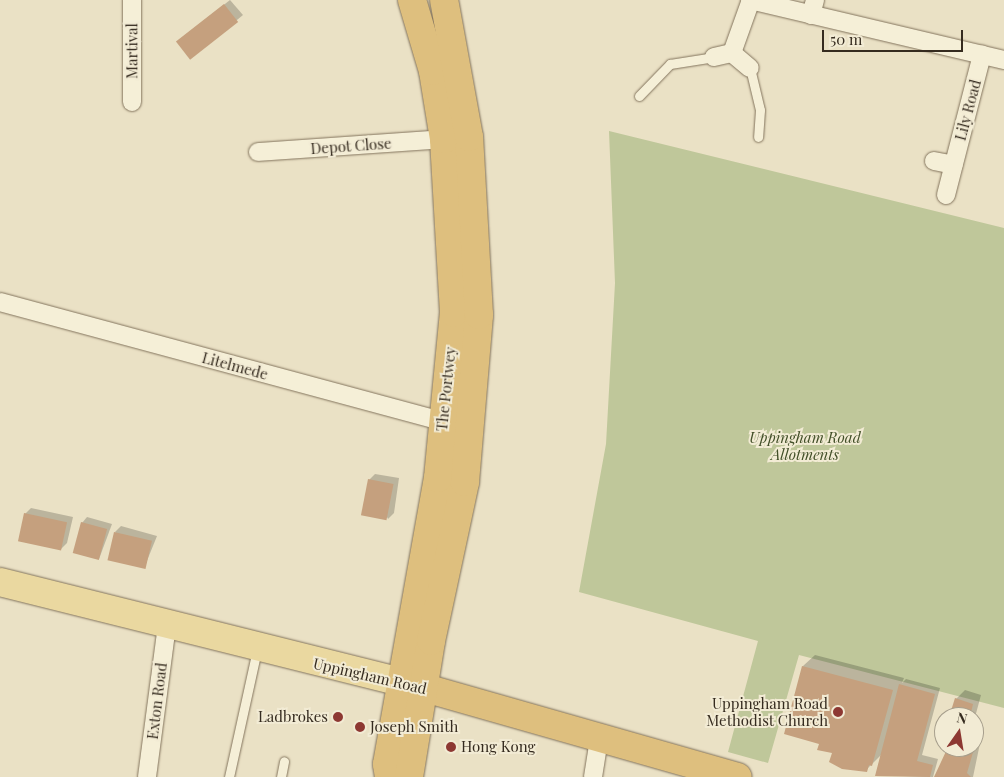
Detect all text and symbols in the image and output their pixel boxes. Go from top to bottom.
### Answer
scale bar [824,20,965,52]
street label: Martival [123,23,141,79]
text: 50 m [830,29,862,49]
street label: Lily Road [951,77,985,143]
street label: Depot Close [310,134,392,158]
street label: The Portwey [433,346,459,432]
street label: Litelmede [200,349,270,383]
park label: Uppingham Road Allotments [749,428,861,463]
street label: Uppingham Road [311,654,429,698]
street label: Exton Road [143,662,171,740]
place label: Uppingham Road Methodist Church [706,694,828,729]
marker: Uppingham Road Methodist Church [832,706,844,718]
north arrow [934,707,984,757]
text: N [955,707,969,728]
place label: Ladbrokes [258,708,328,726]
marker: Ladbrokes [332,711,344,723]
place label: Joseph Smith [370,718,458,736]
marker: Joseph Smith [354,721,366,733]
place label: Hong Kong [461,738,536,756]
marker: Hong Kong [445,741,457,753]

